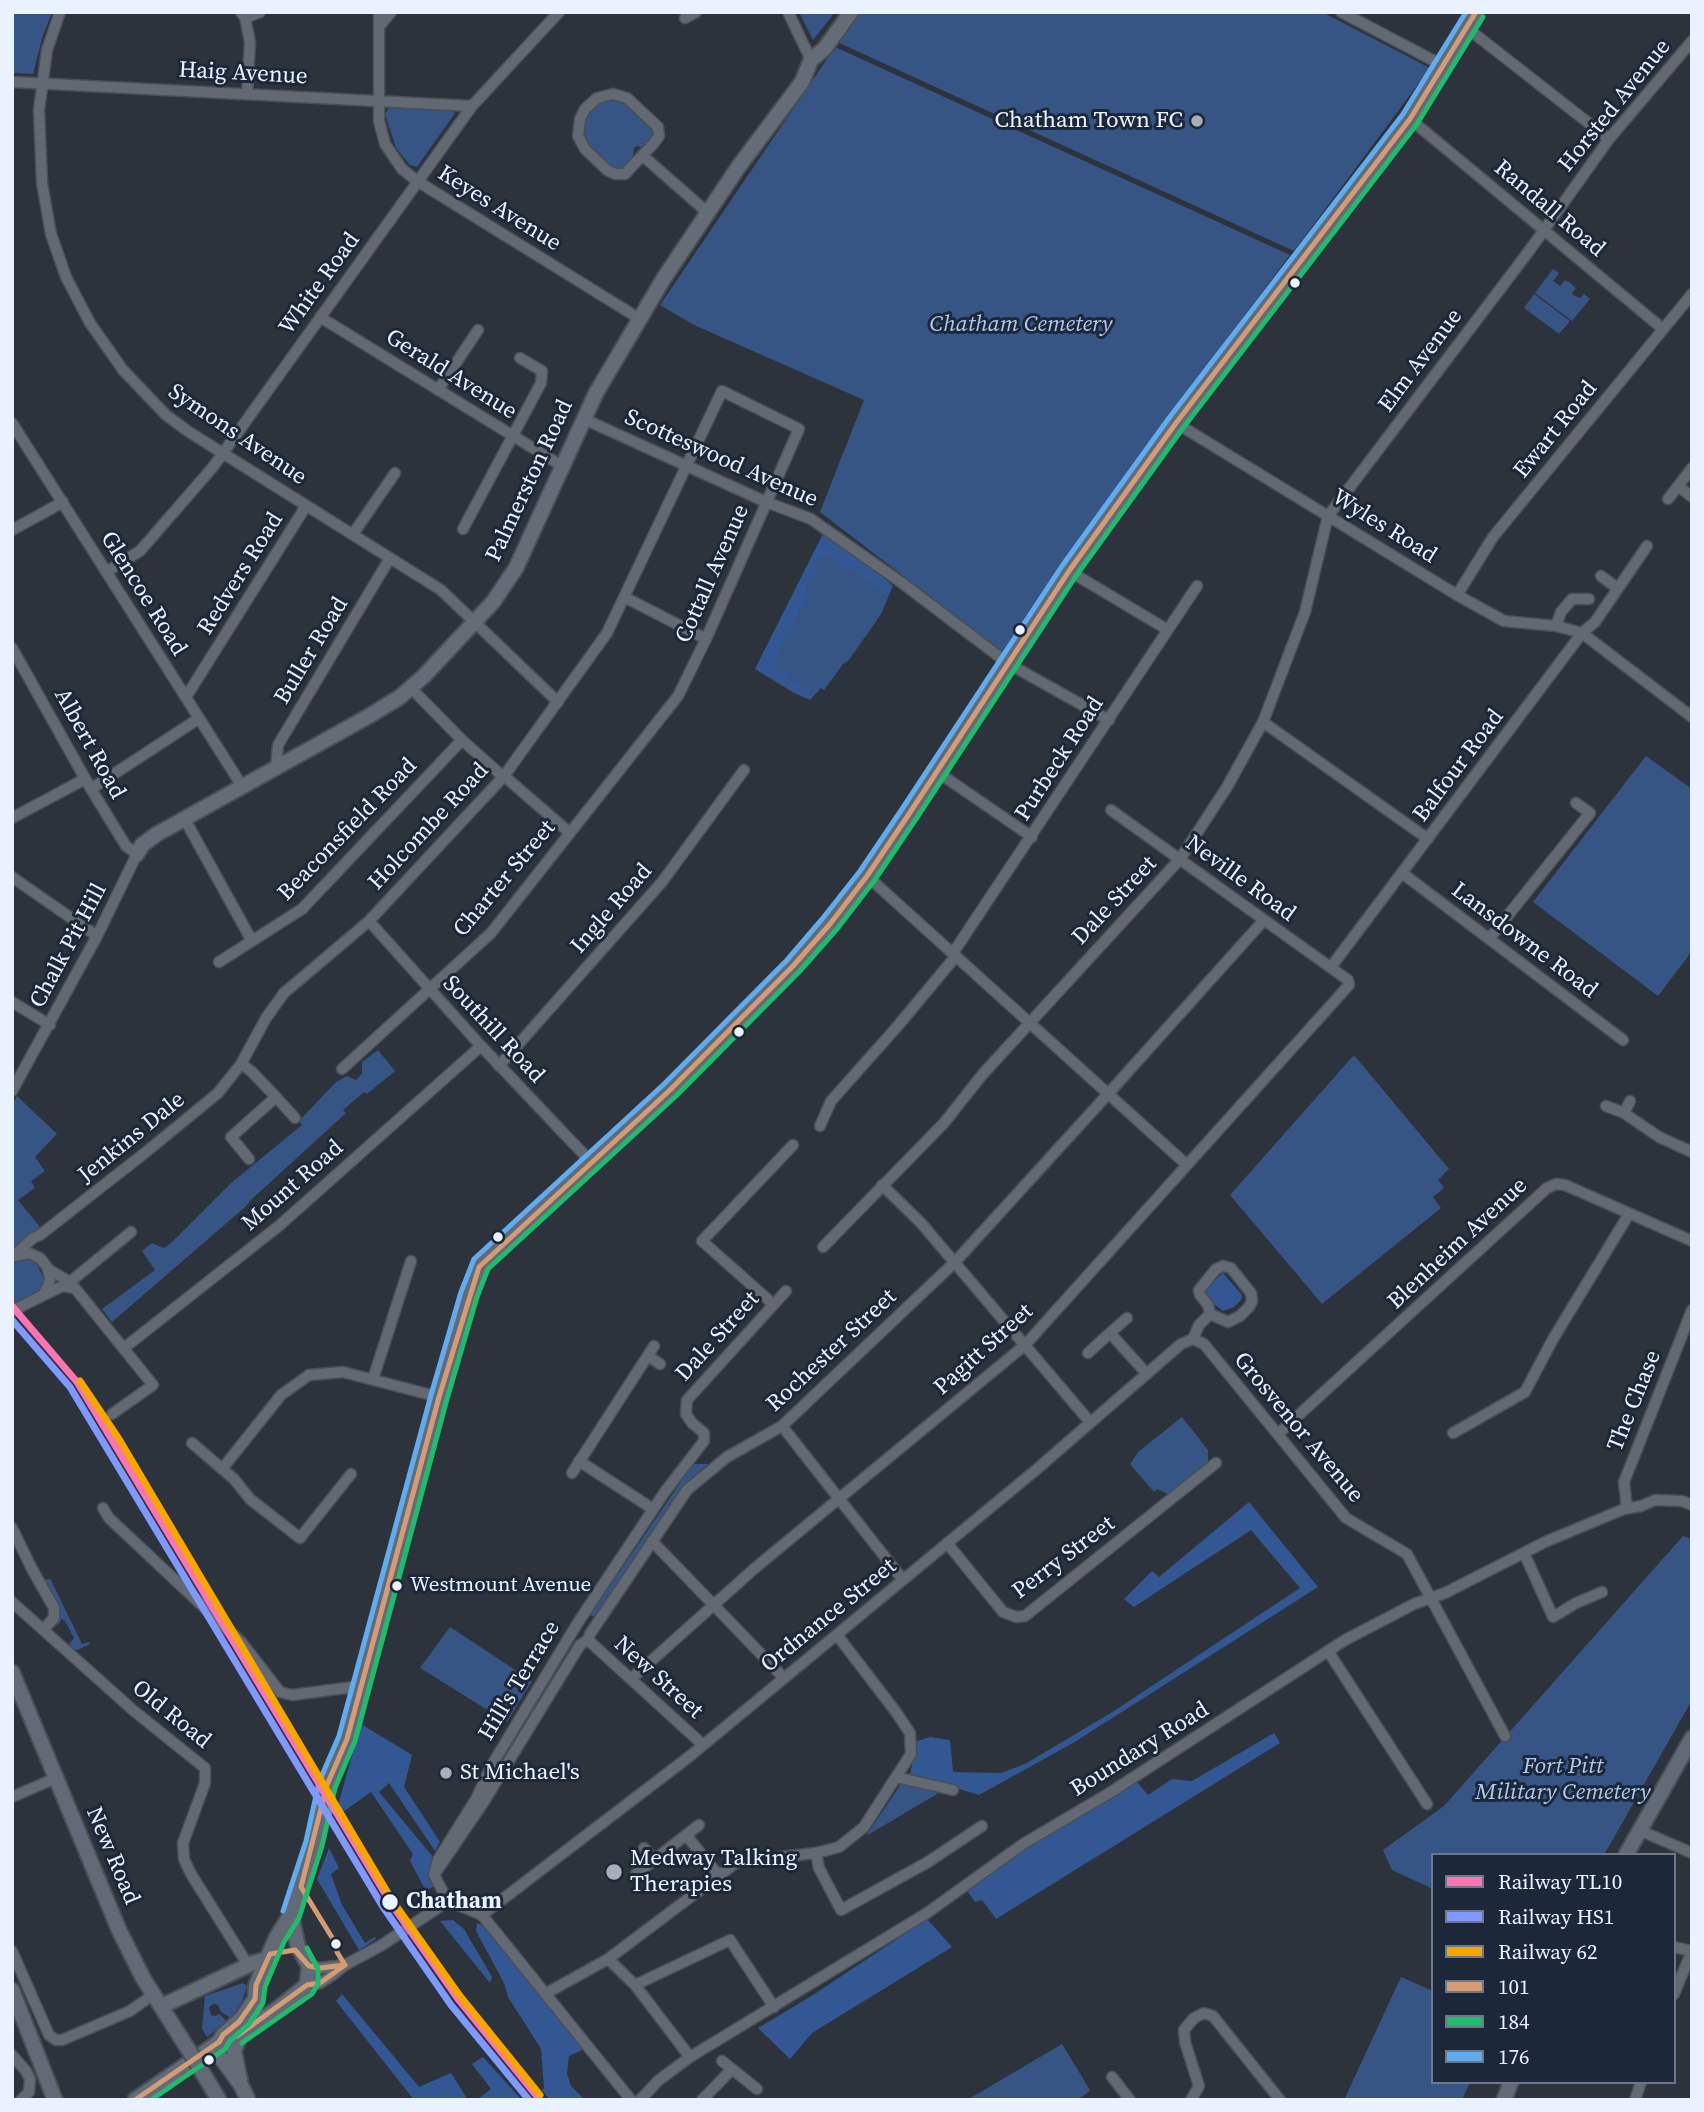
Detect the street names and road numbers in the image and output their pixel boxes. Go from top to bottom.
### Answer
street label: Horsted Avenue [1553,34,1677,178]
street label: Haig Avenue [178,57,308,91]
street label: Randall Road [1488,155,1610,263]
street label: Keyes Avenue [432,160,566,258]
street label: White Road [274,228,366,340]
street label: Elm Avenue [1373,304,1469,418]
street label: Gerald Avenue [380,324,522,426]
street label: Ewart Road [1508,376,1604,484]
street label: Symons Avenue [162,378,312,492]
street label: Palmerston Road [480,396,580,566]
street label: Scotteswood Avenue [620,404,822,514]
street label: Wyles Road [1326,484,1442,570]
street label: Cottall Avenue [670,501,756,647]
street label: Redvers Road [192,508,290,640]
street label: Glencoe Road [94,527,192,661]
street label: Buller Road [269,592,355,710]
street label: Albert Road [47,684,131,804]
street label: Purbeck Road [1010,692,1110,826]
street label: Balfour Road [1408,704,1510,828]
street label: Beaconsfield Road [273,753,423,907]
street label: Holcombe Road [363,758,495,896]
street label: Charter Street [448,815,562,943]
street label: Neville Road [1179,830,1301,928]
street label: Dale Street [1067,851,1163,951]
street label: Ingle Road [565,858,659,960]
street label: Lansdowne Road [1446,877,1602,1005]
street label: Chalk Pit Hill [25,879,113,1013]
street label: Southill Road [436,971,550,1089]
street label: Jenkins Dale [73,1087,191,1189]
street label: Mount Road [237,1135,349,1237]
street label: Blenheim Avenue [1382,1172,1534,1316]
street label: Rochester Street [761,1284,903,1418]
street label: Dale Street [670,1286,766,1388]
street label: Pagitt Street [929,1298,1039,1402]
street label: The Chase [1602,1346,1668,1456]
street label: Grosvenor Avenue [1227,1347,1369,1509]
street label: Perry Street [1007,1511,1121,1605]
street label: Ordnance Street [756,1553,902,1679]
street label: Hill's Terrace [473,1616,567,1746]
street label: New Street [608,1631,708,1725]
street label: Old Road [126,1675,216,1755]
street label: Boundary Road [1066,1696,1214,1804]
street label: New Road [79,1803,145,1909]

